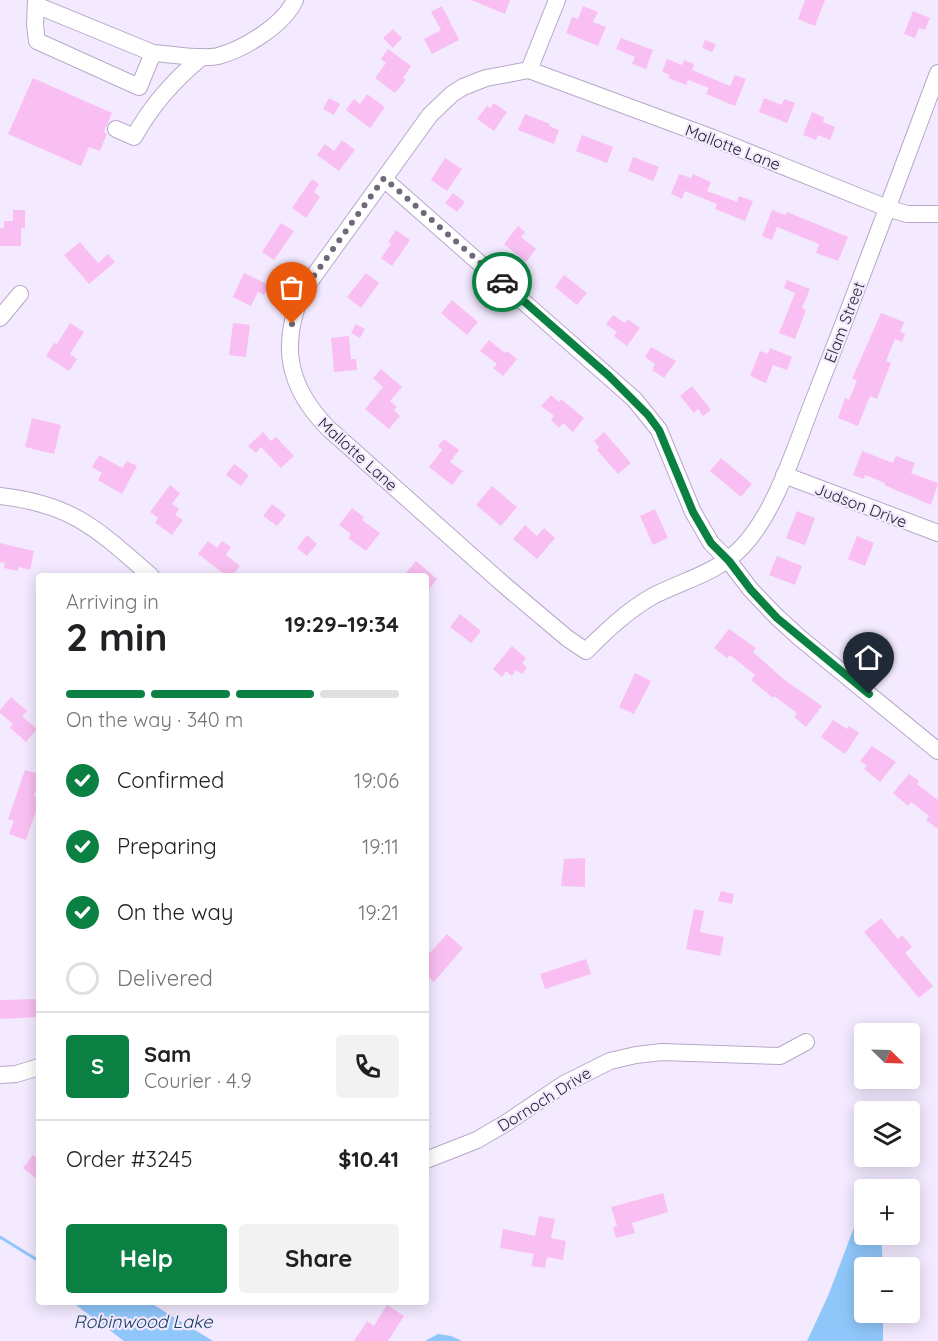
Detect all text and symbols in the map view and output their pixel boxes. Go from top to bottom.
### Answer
street label: Mallotte Lane [683,120,783,174]
courier [472,252,532,312]
pin [266,262,317,324]
icon: car [486,266,519,299]
icon: bag [275,271,308,304]
street label: Elam Street [819,279,869,365]
street label: Mallotte Lane [314,413,402,495]
street label: Judson Drive [812,478,910,532]
text: Arriving in [66,589,159,614]
text: 19:29–19:34 [285,610,399,638]
text: 2 min [66,612,168,661]
pin [843,632,894,694]
icon: home [852,641,885,674]
text: On the way · 340 m [66,707,243,732]
icon: check [66,764,99,797]
text: Confirmed [117,766,224,794]
text: 19:06 [354,768,399,793]
icon: check [66,830,99,863]
text: Preparing [117,832,217,860]
text: 19:11 [362,834,399,859]
icon: check [66,896,99,929]
text: On the way [117,898,233,926]
text: 19:21 [358,900,399,925]
text: Delivered [117,964,213,992]
north arrow [854,1023,920,1089]
map controls [854,1023,920,1323]
button: phone [336,1035,399,1098]
text: Sam [144,1040,191,1068]
text: S [91,1052,104,1080]
street label: Dornoch Drive [493,1062,595,1136]
text: Courier · 4.9 [144,1068,252,1093]
button: layers [854,1101,920,1167]
text: Order #3245 [66,1145,193,1173]
text: $10.41 [338,1145,399,1173]
button: + [854,1179,920,1245]
button: Help [66,1224,227,1293]
button: Share [239,1224,399,1293]
button: − [854,1257,920,1323]
water label: Robinwood Lake [74,1310,213,1333]

